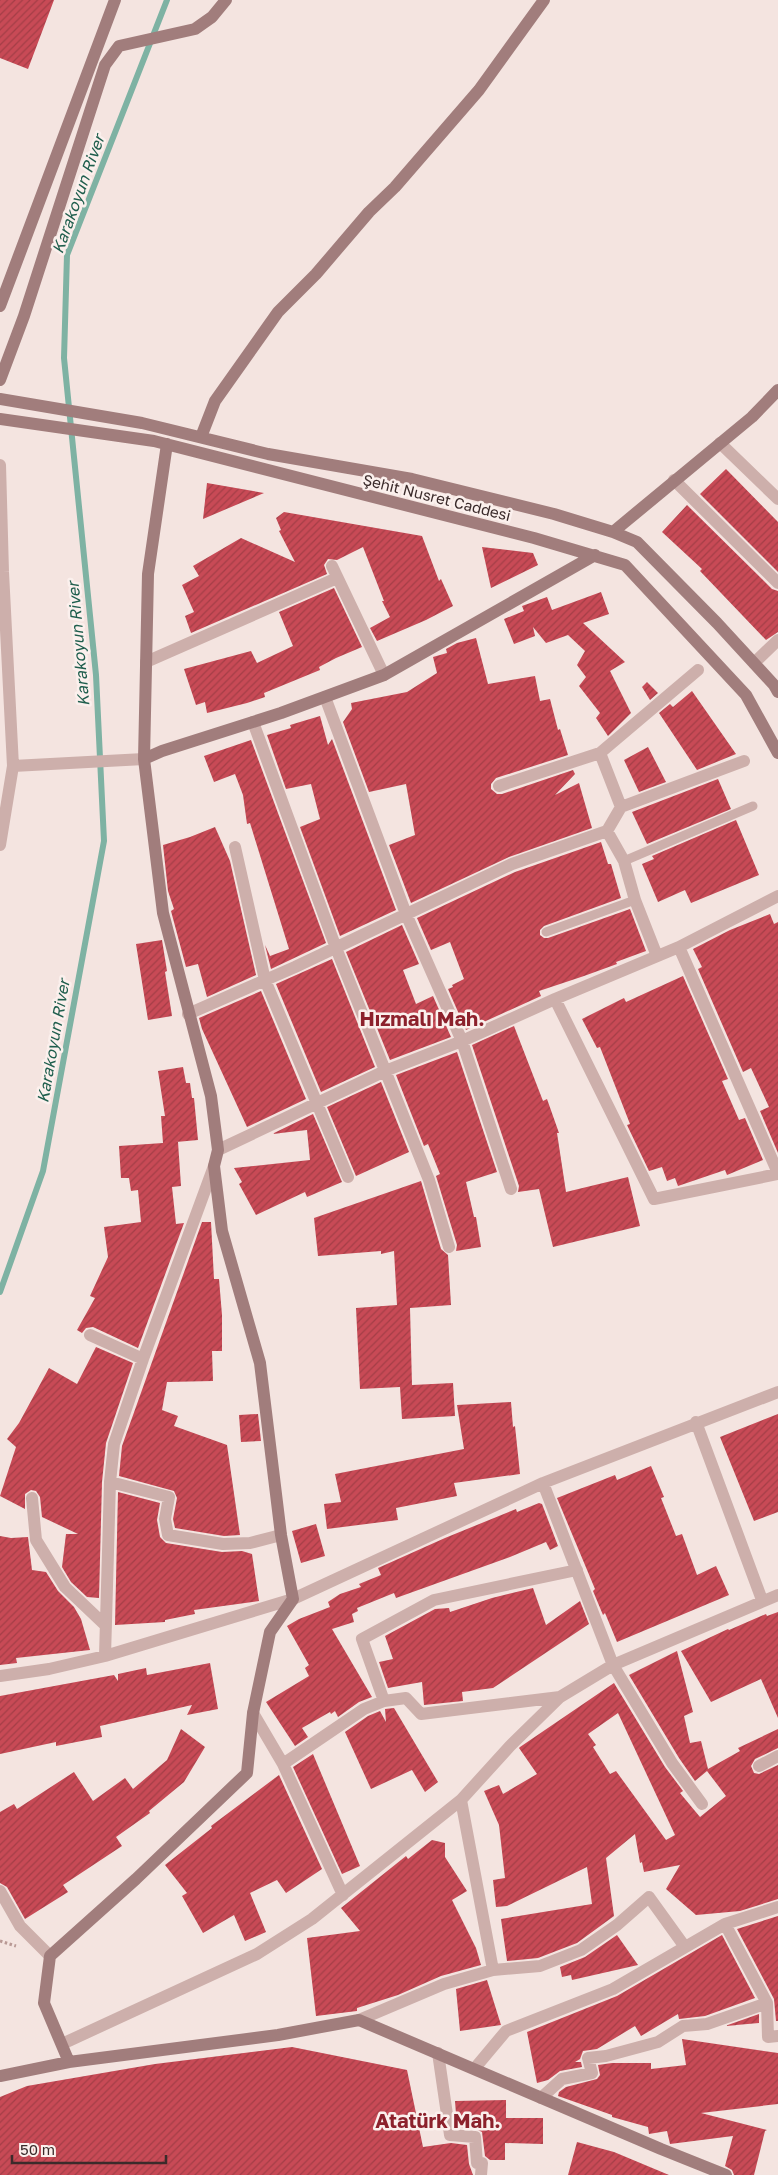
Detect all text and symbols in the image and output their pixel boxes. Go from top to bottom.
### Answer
water label: Karakoyun River [47,129,110,256]
street label: Şehit Nusret Caddesi [361,470,513,524]
water label: Karakoyun River [62,578,93,707]
water label: Karakoyun River [32,975,74,1104]
district label: Hızmalı Mah. [359,1006,485,1030]
district label: Atatürk Mah. [375,2108,501,2132]
scale bar [12,2132,166,2164]
text: 50 m [20,2140,55,2158]

